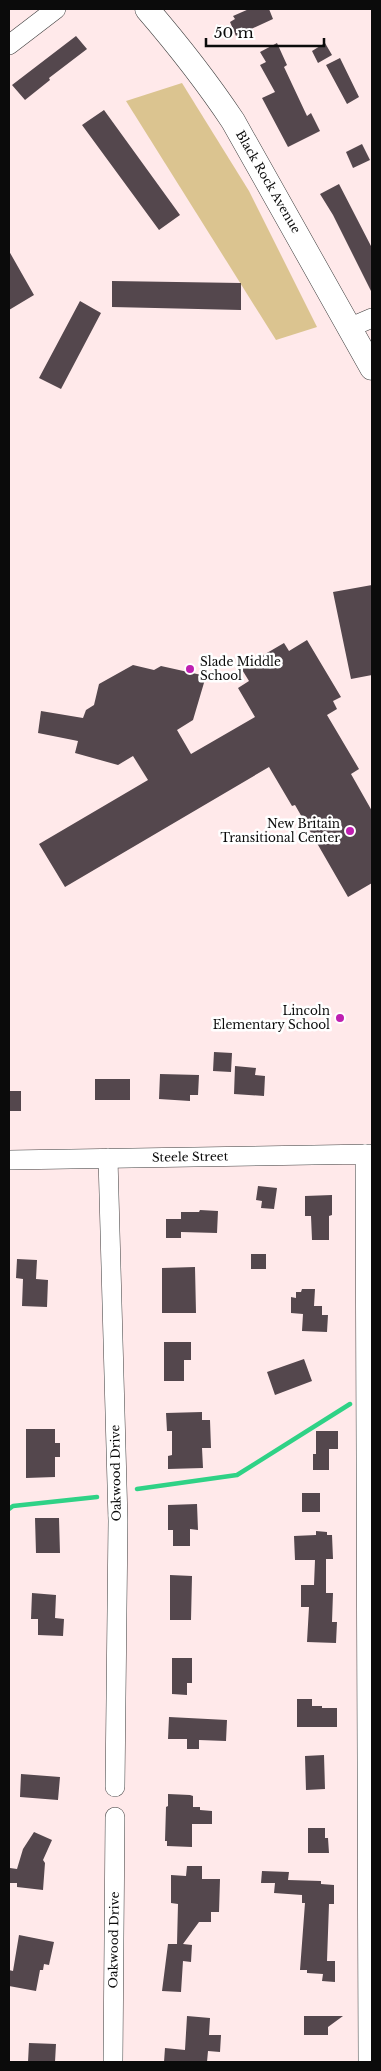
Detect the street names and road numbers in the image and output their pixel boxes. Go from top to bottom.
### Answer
street label: Black Rock Avenue [233,128,304,236]
street label: Steele Street [152,1148,229,1165]
street label: Oakwood Drive [107,1424,124,1522]
street label: Oakwood Drive [105,1891,122,1989]

